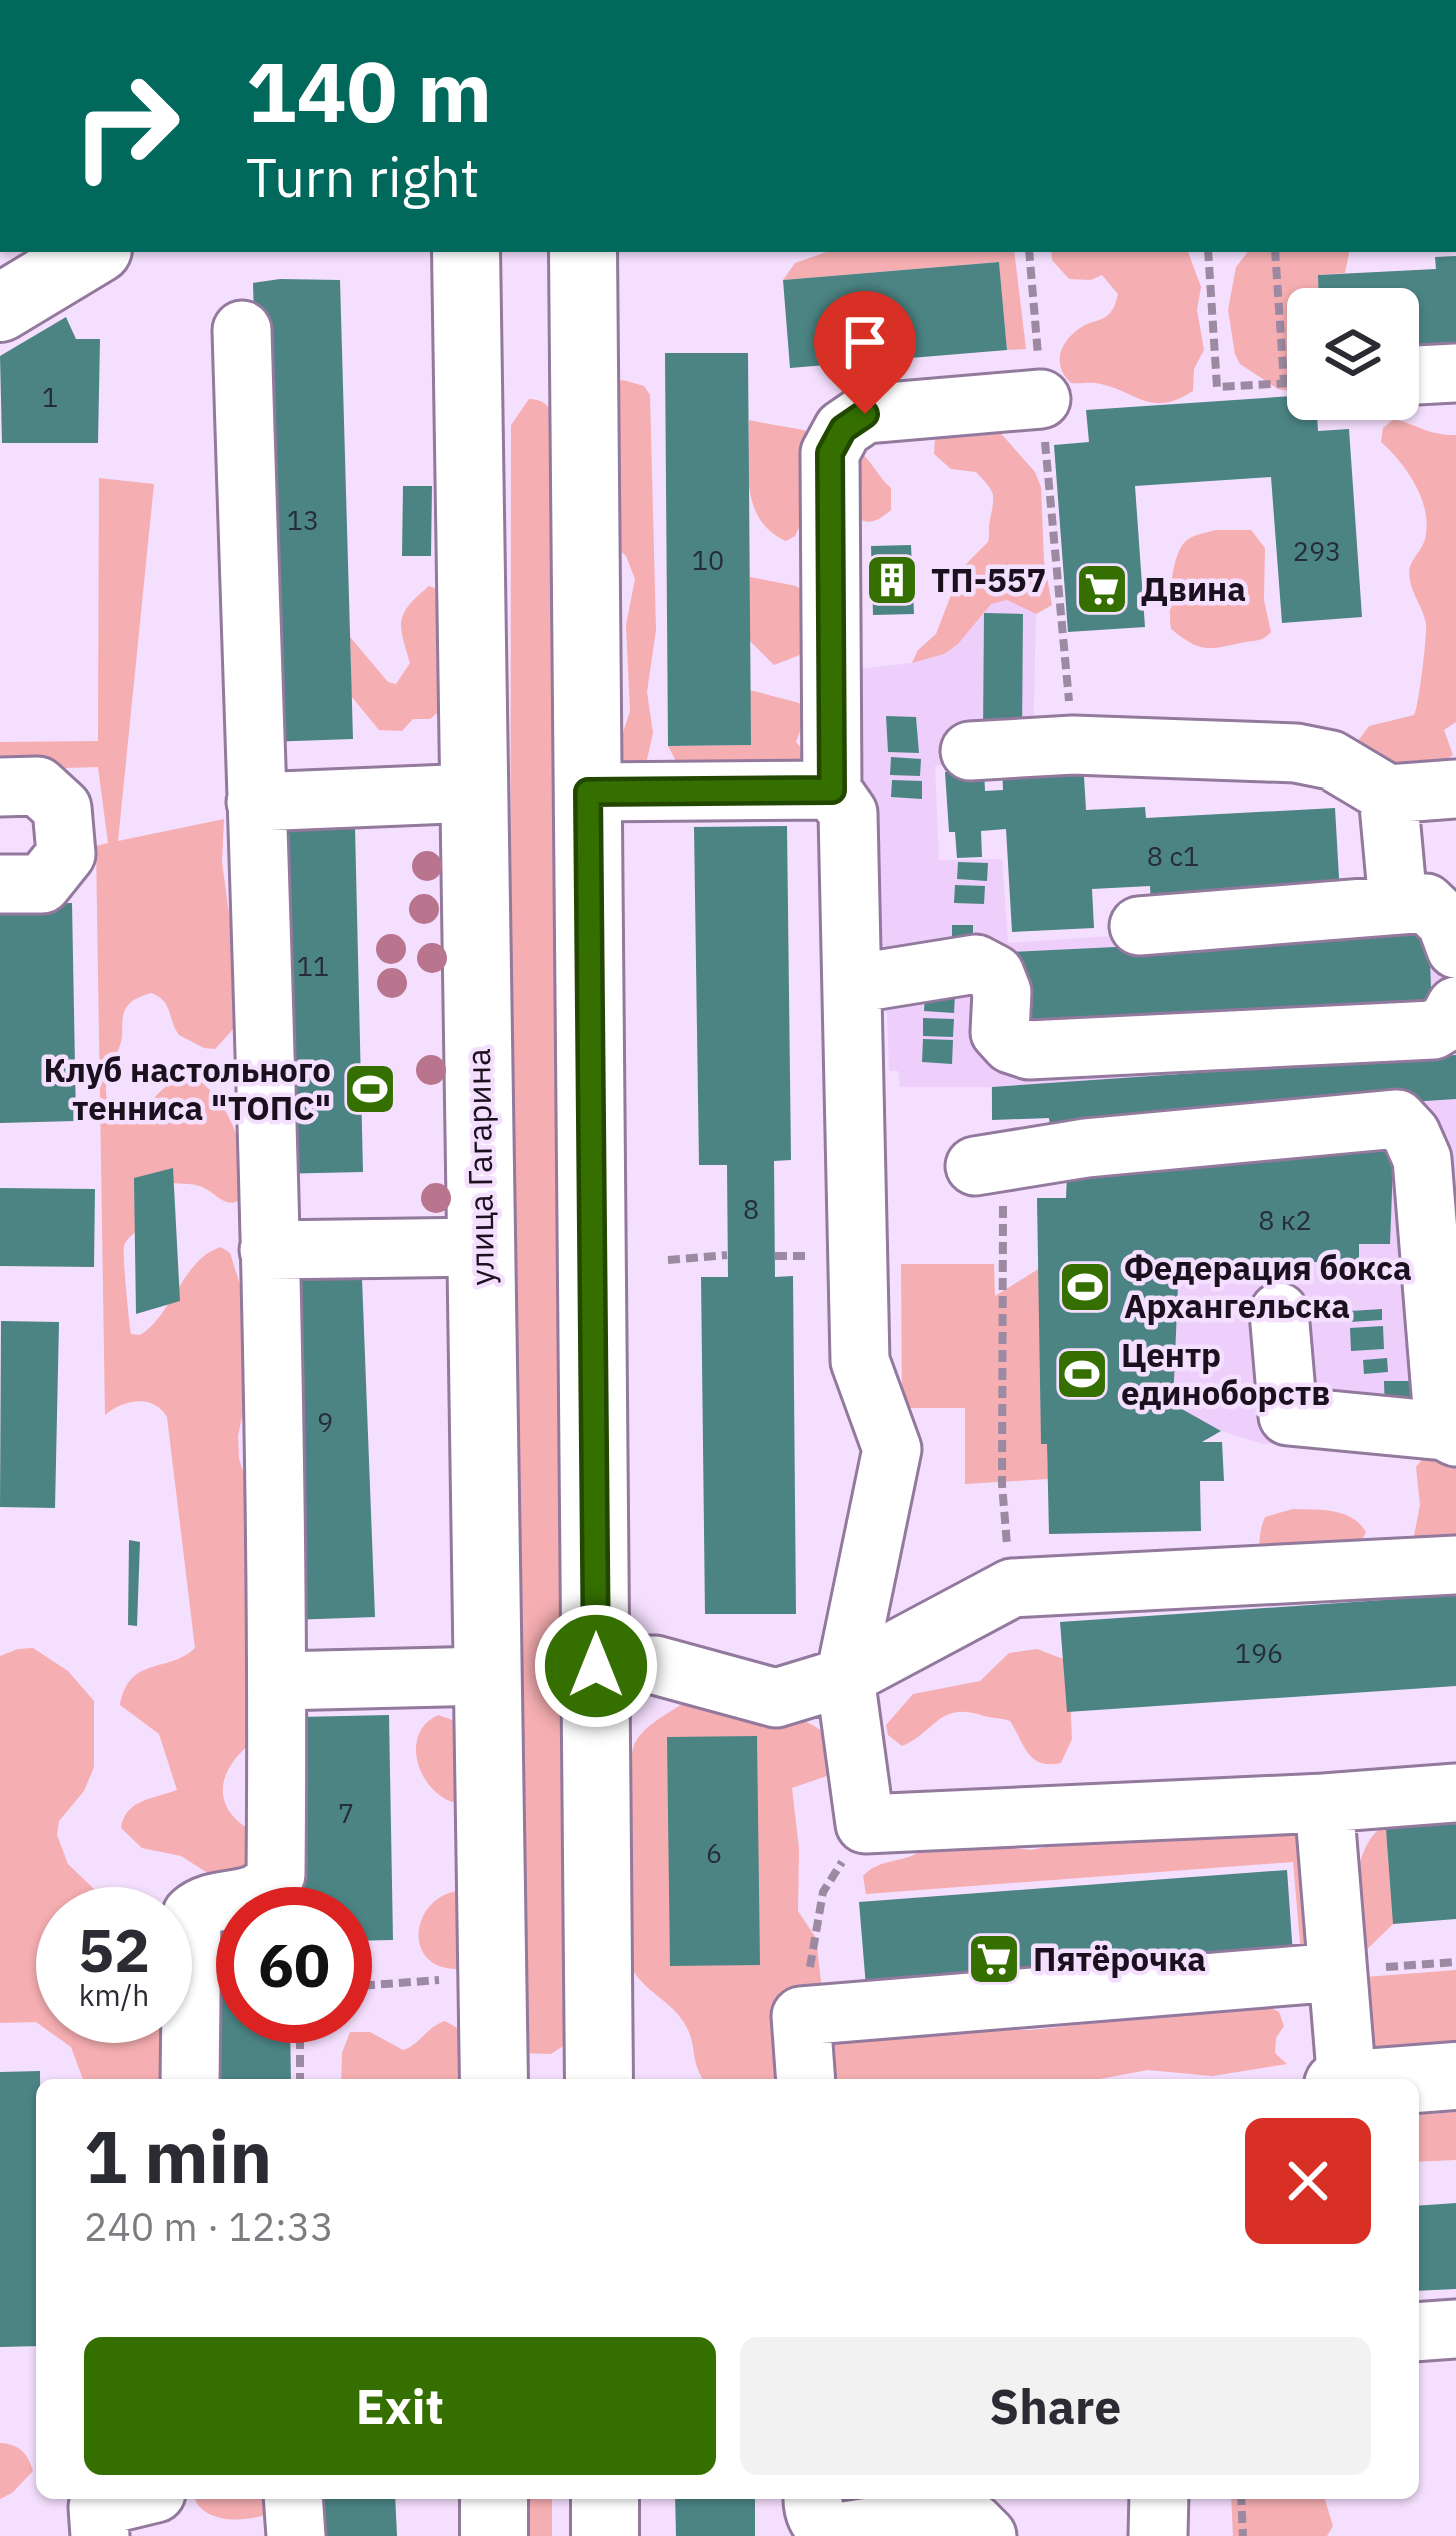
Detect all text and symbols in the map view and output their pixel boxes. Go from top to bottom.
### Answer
text: 140 m [246,36,492,145]
icon: right [48,48,204,204]
text: Turn right [246,142,480,212]
map controls [1287,288,1419,420]
button: layers [1287,288,1419,420]
pin [814,291,916,414]
icon: arrive [832,309,898,375]
house number: 1 [42,379,58,414]
house number: 13 [287,502,319,537]
house number: 293 [1293,533,1341,568]
house number: 10 [692,542,724,577]
building icon: ТП-557 [864,552,920,608]
place label: ТП-557 [931,558,1046,601]
supermarket icon: Двина [1074,561,1130,617]
place label: Двина [1141,567,1246,610]
house number: 8 с1 [1147,838,1199,873]
house number: 11 [297,948,329,983]
place label: Клуб настольного тенниса "ТОПС" [43,1048,331,1129]
street label: улица Гагарина [456,1048,503,1286]
sports icon: Клуб настольного тенниса "ТОПС" [342,1061,398,1117]
house number: 8 [743,1191,759,1226]
house number: 8 к2 [1258,1202,1312,1237]
place label: Федерация бокса Архангельска [1124,1246,1412,1327]
sports icon: Федерация бокса Архангельска [1057,1259,1113,1315]
place label: Центр единоборств [1121,1333,1330,1414]
sports icon: Центр единоборств [1054,1346,1110,1402]
house number: 9 [317,1404,333,1439]
position arrow [533,1603,659,1729]
house number: 196 [1235,1635,1283,1670]
house number: 7 [338,1795,354,1830]
house number: 6 [706,1835,722,1870]
speed limit sign: 60 [216,1887,372,2043]
text: 52 [78,1910,150,1989]
supermarket icon: Пятёрочка [966,1931,1022,1987]
place label: Пятёрочка [1033,1937,1206,1980]
text: km/h [79,1975,149,2014]
text: 1 min [84,2109,272,2203]
button: close [1245,2118,1371,2244]
text: 240 m · 12:33 [84,2201,334,2252]
button: Exit [84,2337,716,2475]
button: Share [740,2337,1371,2475]

